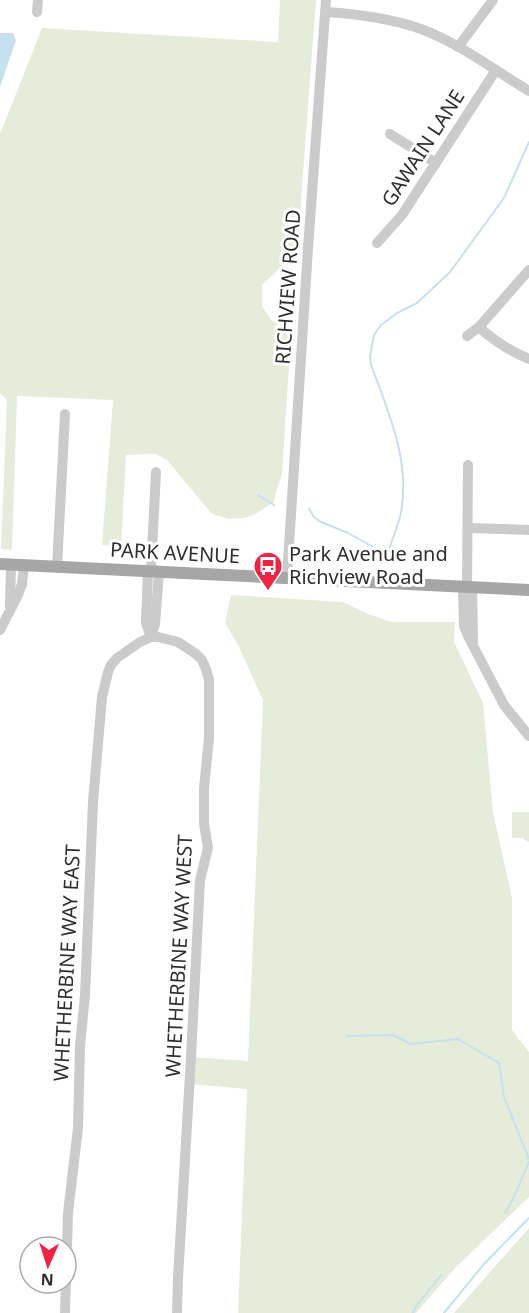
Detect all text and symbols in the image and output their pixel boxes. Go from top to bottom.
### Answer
street label: GAWAIN LANE [375,84,470,211]
street label: RICHVIEW ROAD [269,209,306,365]
street label: PARK AVENUE [109,536,241,569]
place label: Park Avenue and Richview Road [289,540,448,590]
bus stop icon: Park Avenue and Richview Road [252,550,284,592]
street label: WHETHERBINE WAY WEST [159,834,198,1078]
street label: WHETHERBINE WAY EAST [47,844,86,1082]
north arrow [18,1235,78,1295]
text: N [40,1269,54,1291]

